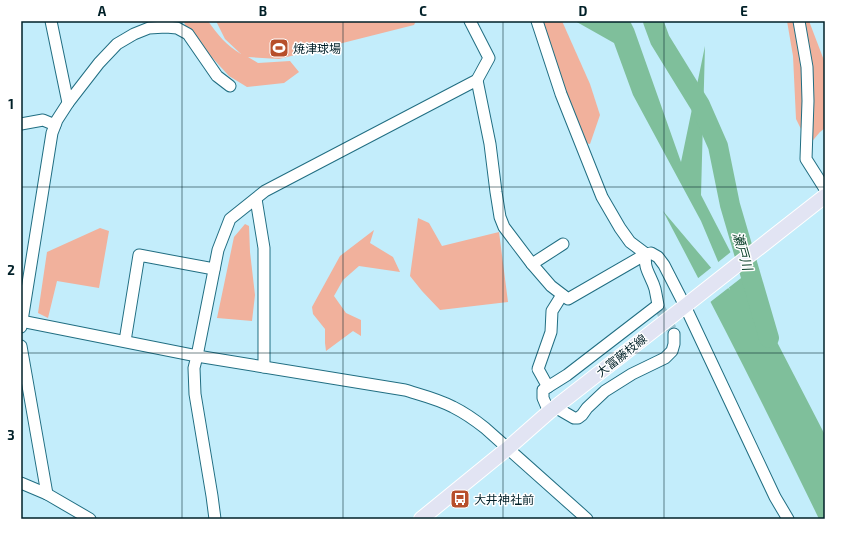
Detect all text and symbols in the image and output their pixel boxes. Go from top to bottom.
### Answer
text: A [98,3,107,19]
text: B [259,3,267,19]
text: C [419,3,427,19]
text: D [579,3,588,19]
text: E [740,3,748,19]
sports icon: 焼津球場 [268,37,290,59]
place label: 焼津球場 [293,41,341,55]
text: 1 [8,96,14,112]
water label: 瀬戸川 [730,230,757,274]
text: 2 [7,262,15,278]
street label: 大富藤枝線 [593,331,649,379]
text: 3 [7,427,15,443]
bus stop icon: 大井神社前 [449,488,471,510]
place label: 大井神社前 [474,492,534,506]

